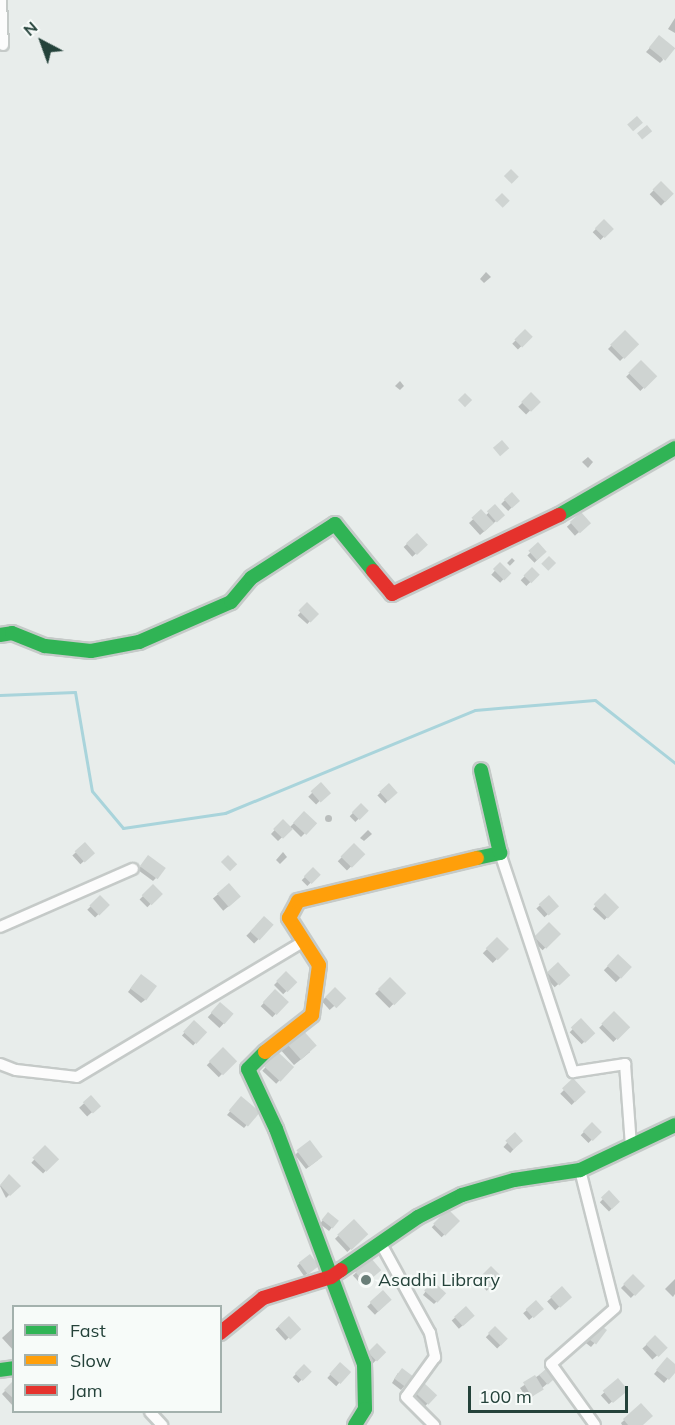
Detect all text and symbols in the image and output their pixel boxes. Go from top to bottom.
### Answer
north arrow [12,12,72,72]
text: N [19,17,41,40]
place label: Asadhi Library [378,1269,500,1291]
marker: Asadhi Library [359,1273,373,1287]
legend [12,1305,222,1413]
text: Fast [70,1319,106,1342]
text: Slow [70,1349,111,1372]
scale bar [471,1374,632,1412]
text: Jam [70,1379,103,1402]
text: 100 m [479,1385,532,1408]

